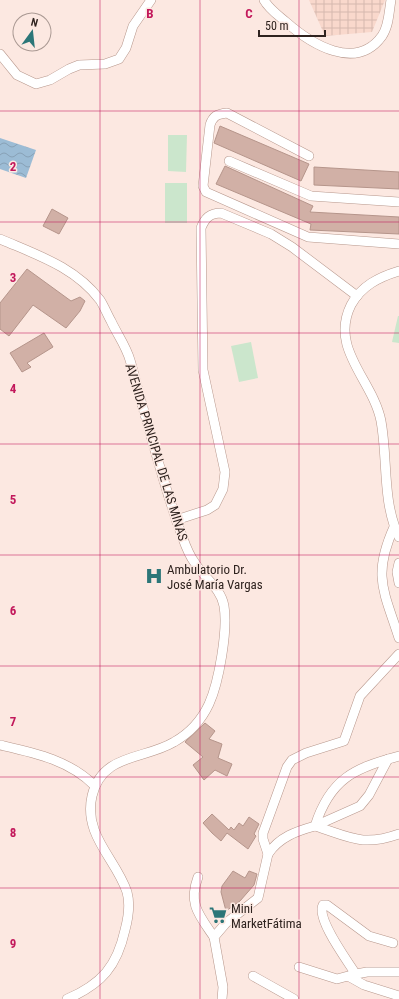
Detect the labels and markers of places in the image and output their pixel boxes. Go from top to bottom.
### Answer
place label: Ambulatorio Dr. José María Vargas [167,562,263,592]
hospital icon: Ambulatorio Dr. José María Vargas [144,566,164,586]
place label: Mini MarketFátima [231,901,302,931]
supermarket icon: Mini MarketFátima [208,905,228,925]

